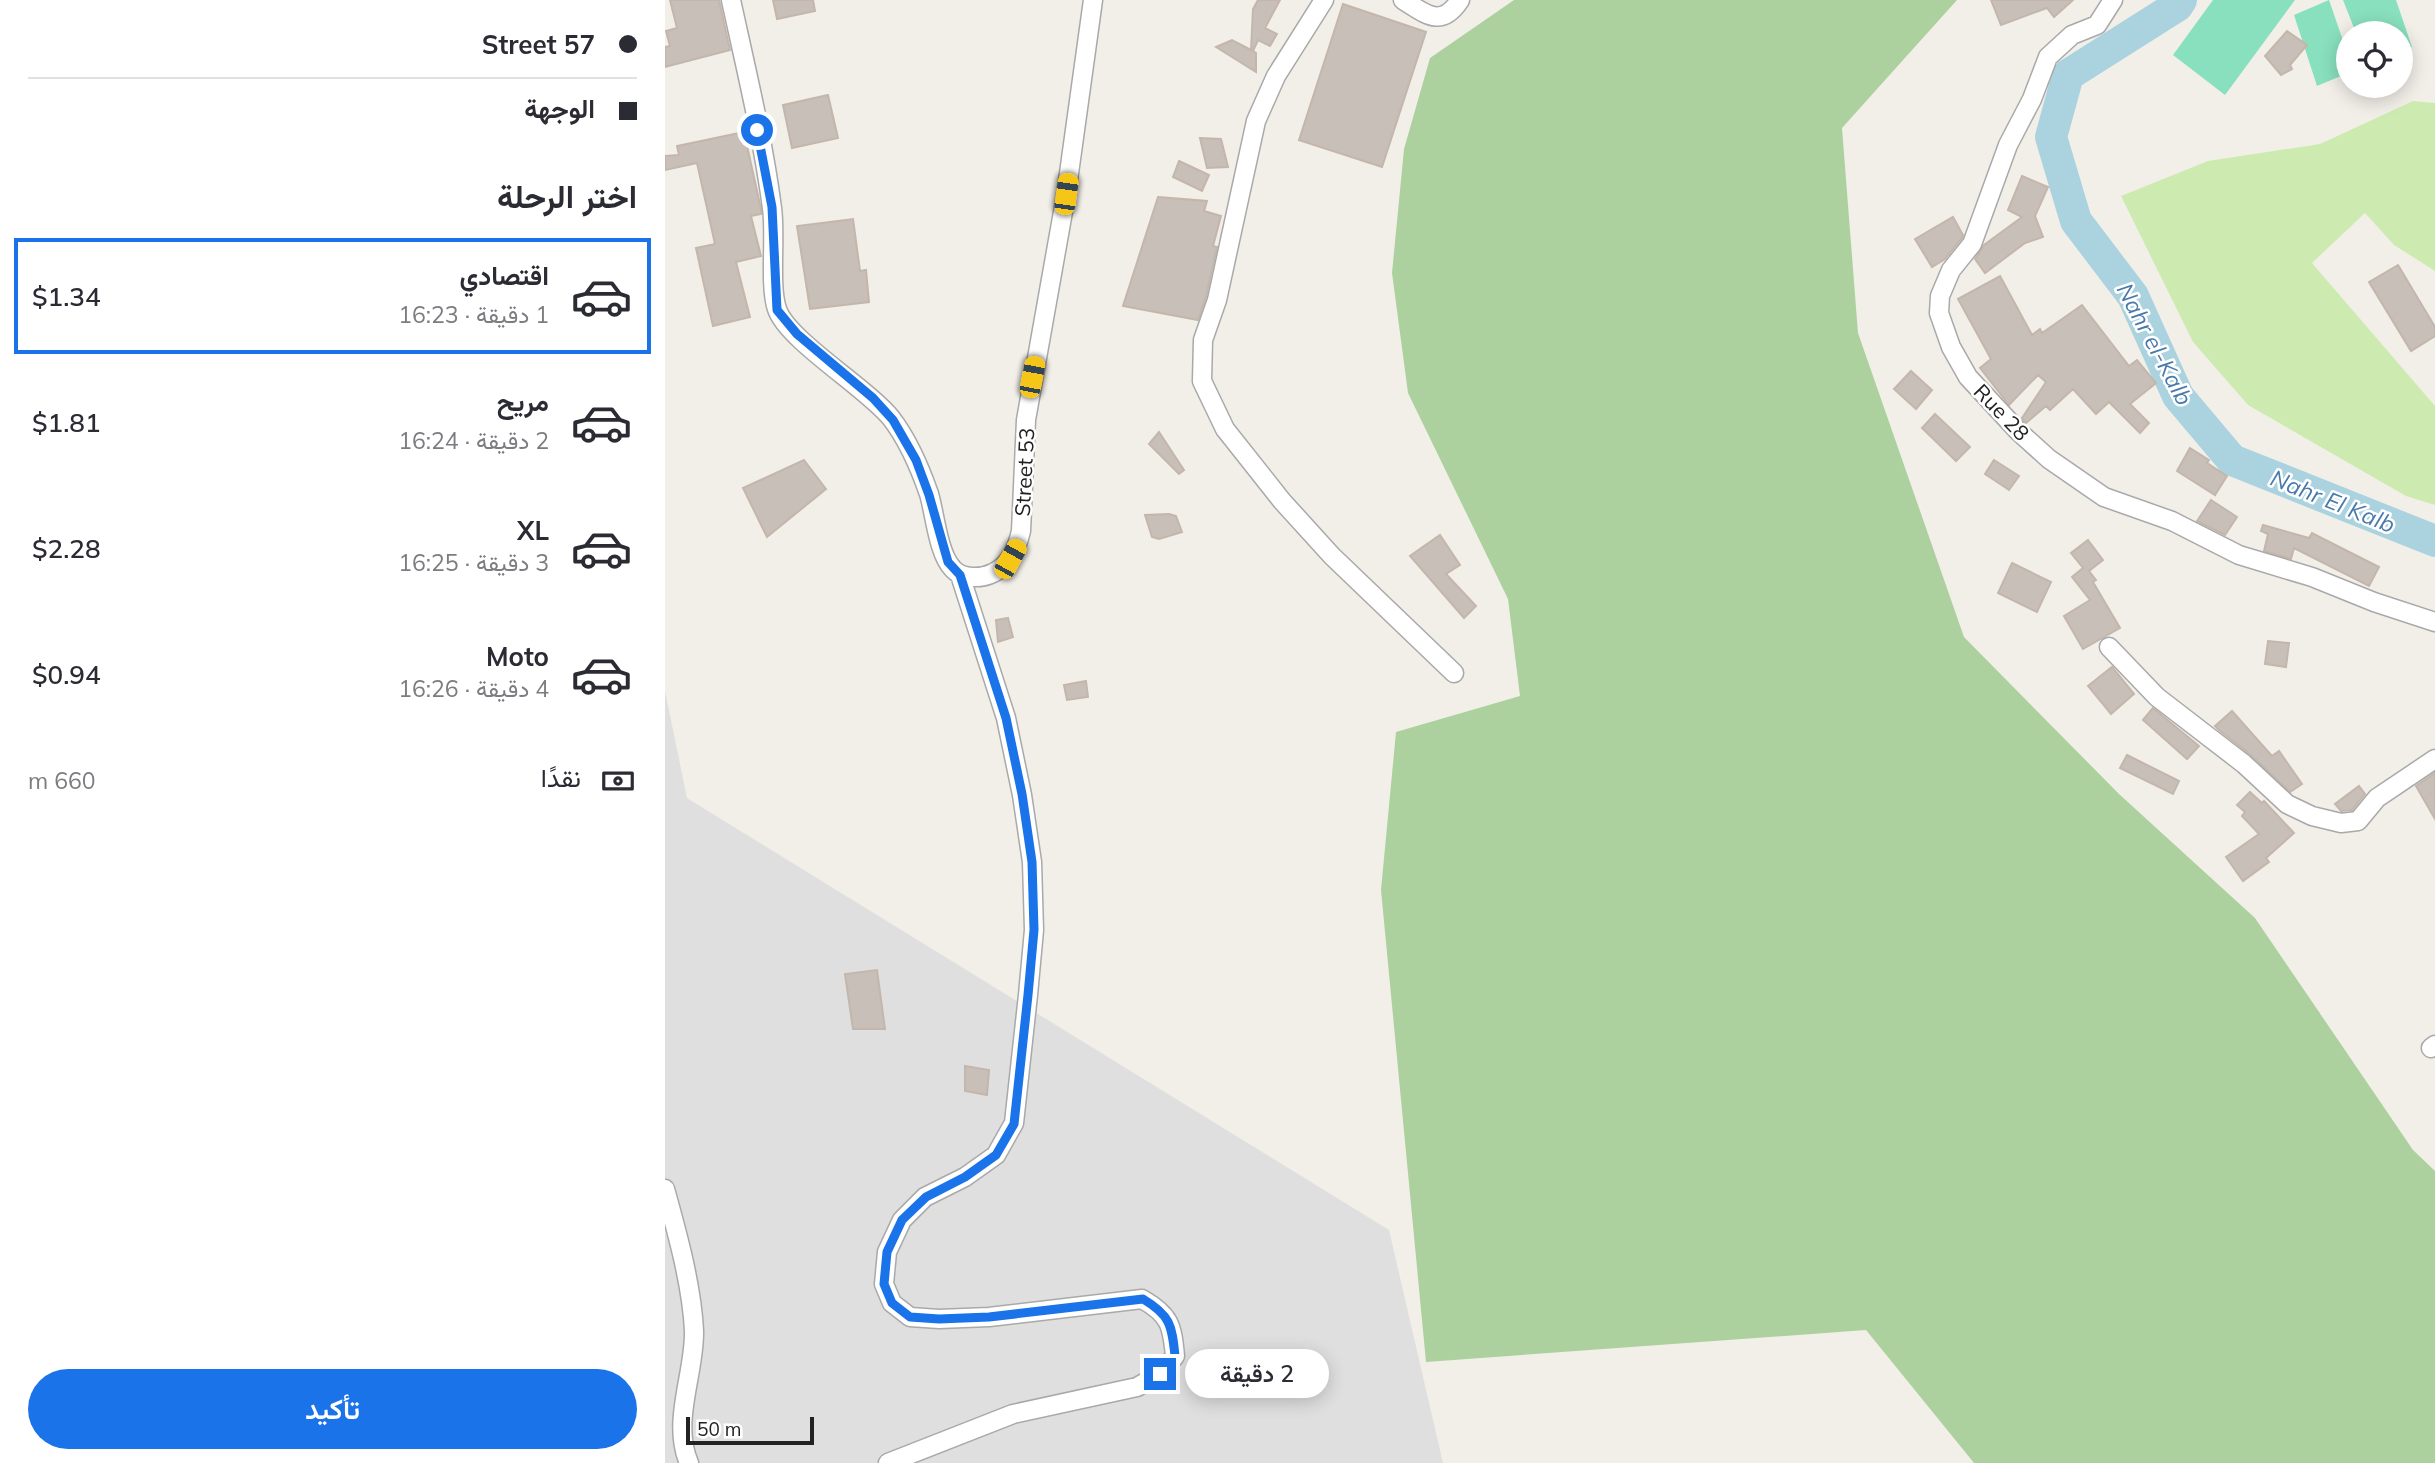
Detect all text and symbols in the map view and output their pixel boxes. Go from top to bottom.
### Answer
map controls [2336,21,2413,98]
button: locate [2336,21,2413,98]
text: Street 57 [482,28,595,61]
text: الوجهة [524,92,595,125]
route start [741,114,773,146]
car [1053,172,1080,216]
text: اختر الرحلة [497,176,637,216]
text: اقتصادي [460,259,549,292]
icon: car [570,265,633,328]
water label: Nahr el-Kalb [2111,278,2199,410]
text: $1.34 [32,280,101,313]
text: 1 دقيقة · 16:23 [398,300,549,329]
car [1018,354,1047,400]
street label: Rue 28 [1969,378,2035,446]
text: مريح [497,385,549,418]
icon: car [570,391,633,454]
text: $1.81 [32,406,101,439]
text: 2 دقيقة · 16:24 [398,426,549,455]
street label: Street 53 [1009,427,1039,517]
water label: Nahr El Kalb [2267,463,2399,539]
text: XL [517,514,549,547]
icon: car [570,517,633,580]
text: $2.28 [32,532,101,565]
car [991,536,1030,582]
text: 3 دقيقة · 16:25 [398,548,549,577]
text: Moto [486,640,549,673]
icon: car [570,643,633,706]
text: $0.94 [32,658,101,691]
text: 4 دقيقة · 16:26 [398,674,549,703]
text: نقدًا [541,761,581,794]
icon: cash [599,762,637,800]
text: 660 m [28,766,96,795]
callout: 2 دقيقة [1185,1350,1328,1398]
route end [1144,1358,1176,1390]
text: 2 دقيقة [1220,1359,1294,1388]
button: تأكيد [28,1369,637,1449]
scale bar [686,1414,814,1446]
text: 50 m [697,1417,741,1441]

